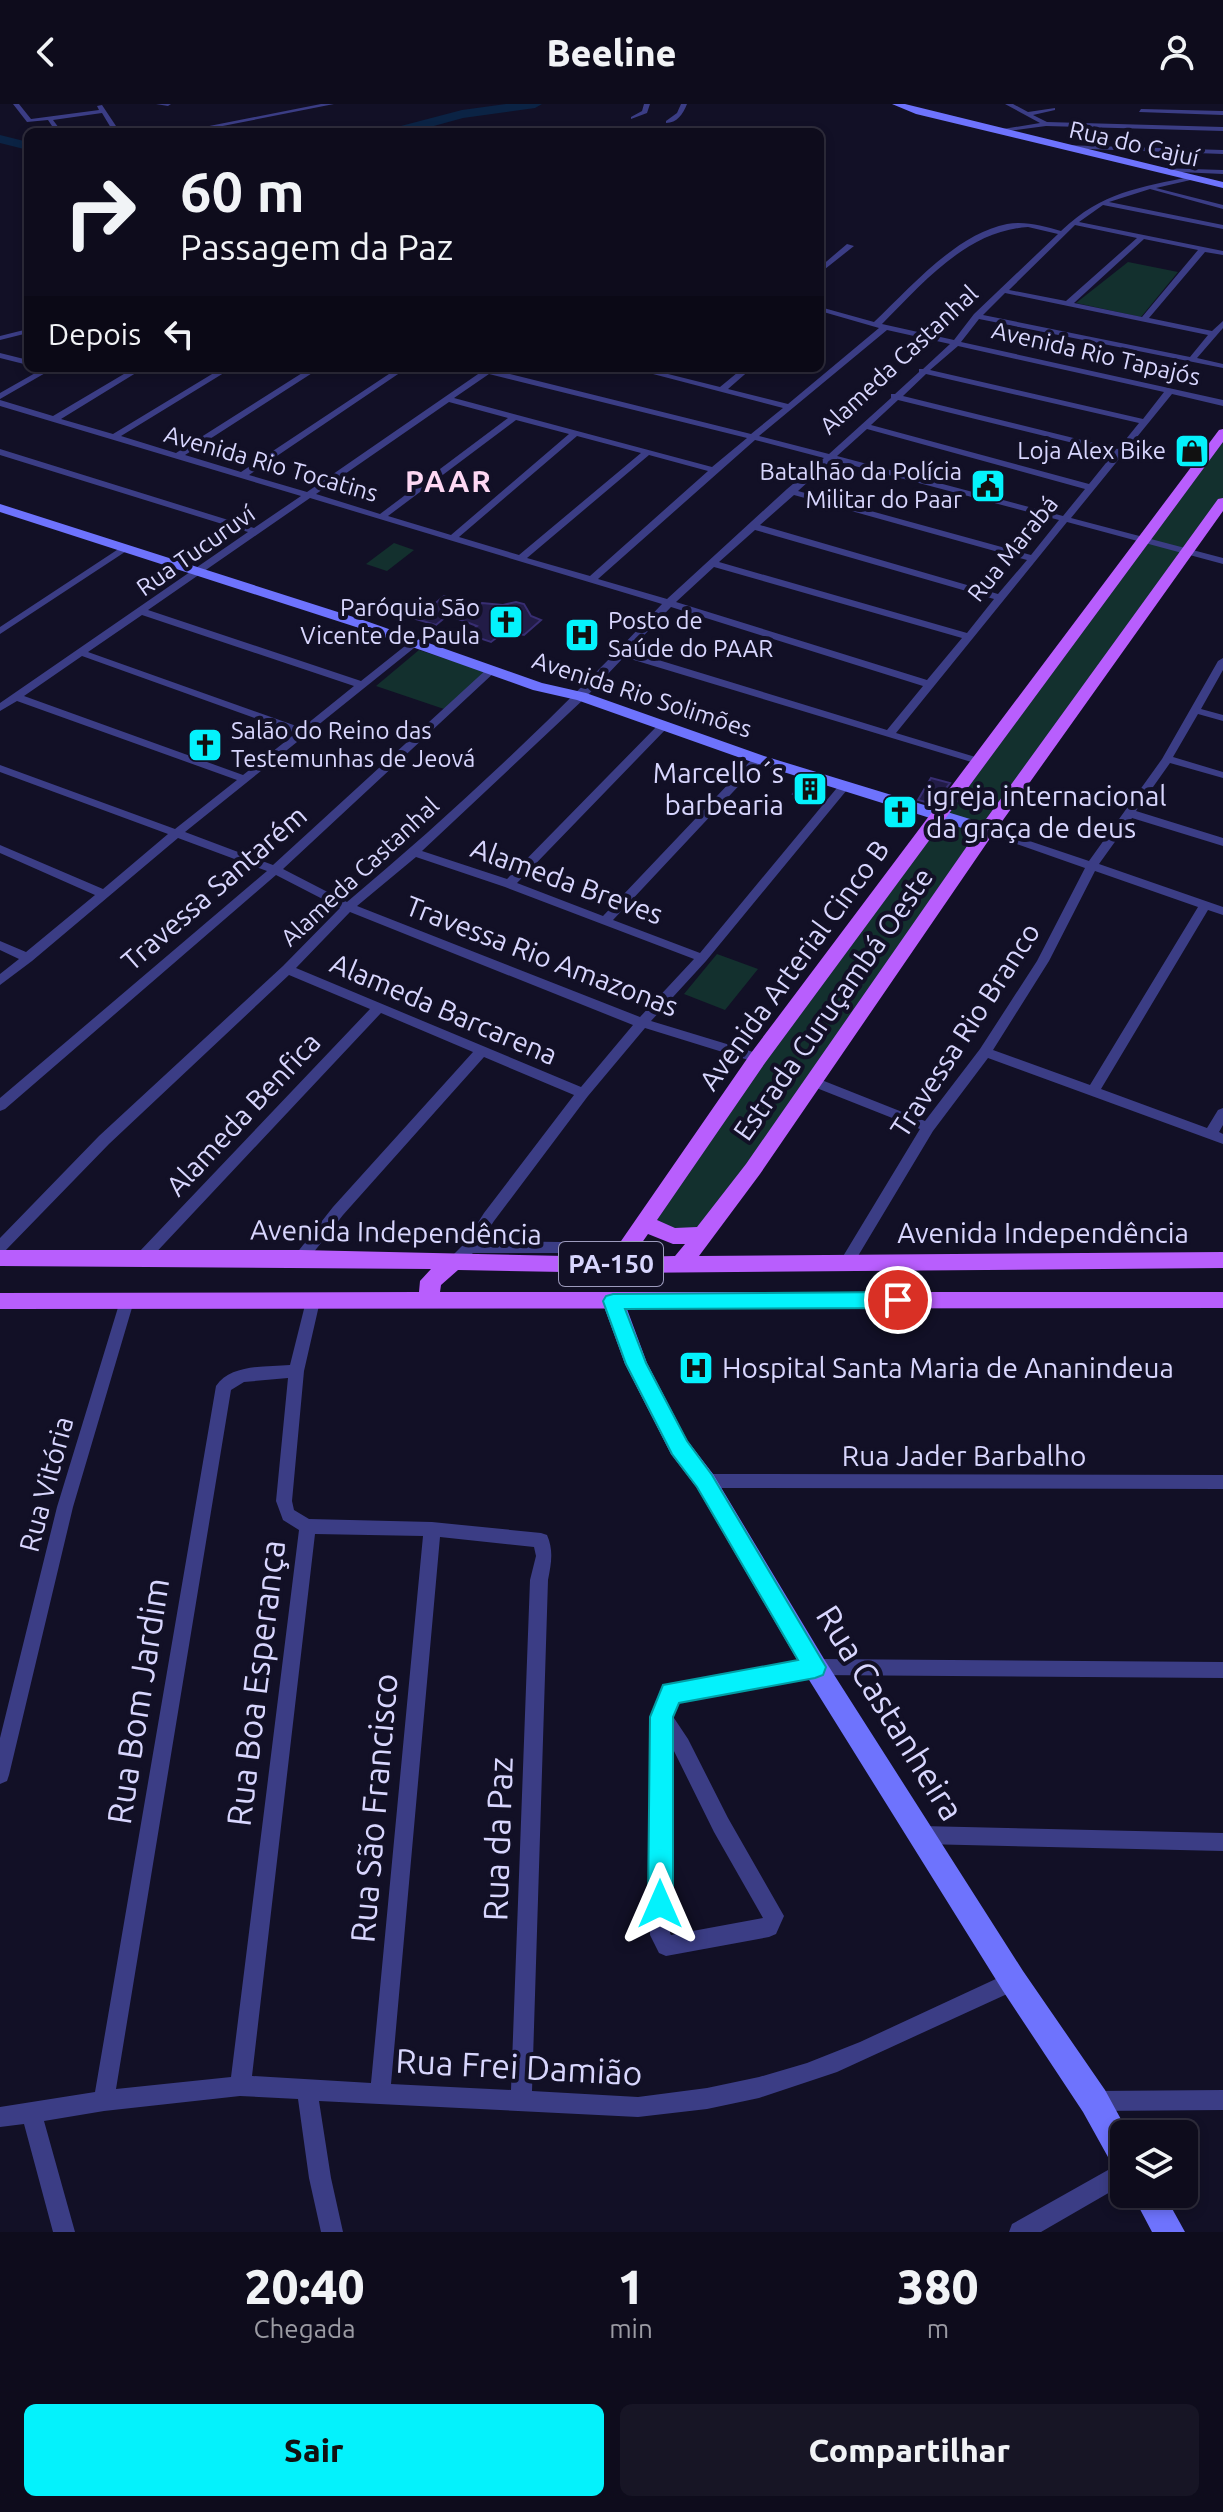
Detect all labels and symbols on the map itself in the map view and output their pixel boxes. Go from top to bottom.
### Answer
street label: Rua do Cajuí [1067,115,1203,172]
street label: Alameda Castanhal [814,280,983,440]
street label: Avenida Rio Tapajós [989,316,1203,391]
street label: Avenida Rio Tocatins [161,420,381,507]
shop icon: Loja Alex Bike [1173,432,1211,470]
place label: Loja Alex Bike [1017,437,1166,464]
place label: Batalhão da Polícia Militar do Paar [759,458,962,513]
district label: PAAR [405,464,493,498]
public building icon: Batalhão da Polícia Militar do Paar [969,467,1007,505]
street label: Rua Marabá [962,491,1063,607]
street label: Rua Tucuruví [131,499,261,601]
place label: Paróquia São Vicente de Paula [300,594,480,649]
church icon: Paróquia São Vicente de Paula [487,603,525,641]
place label: Posto de Saúde do PAAR [608,607,773,662]
hospital icon: Posto de Saúde do PAAR [563,616,601,654]
street label: Avenida Rio Solimões [529,646,755,743]
place label: Salão do Reino das Testemunhas de Jeová [231,717,475,772]
church icon: Salão do Reino das Testemunhas de Jeová [186,726,224,764]
place label: Marcello´s barbearia [653,757,784,820]
building icon: Marcello´s barbearia [791,770,829,808]
place label: igreja internacional da graça de deus [926,780,1167,843]
street label: Alameda Castanhal [275,792,444,952]
church icon: igreja internacional da graça de deus [881,793,919,831]
street label: Travessa Santarém [115,799,312,976]
street label: Alameda Breves [467,831,667,930]
street label: Avenida Arterial Cinco B [693,834,895,1096]
street label: Estrada Curuçambá Oeste [727,862,938,1146]
street label: Travessa Rio Amazonas [402,889,683,1022]
street label: Travessa Rio Branco [884,917,1045,1143]
street label: Alameda Barcarena [326,947,562,1070]
street label: Alameda Benfica [159,1026,326,1201]
street label: Avenida Independência [250,1213,542,1250]
street label: Avenida Independência [897,1217,1189,1248]
road number: PA-150 [559,1242,663,1286]
pin [864,1266,932,1334]
hospital icon: Hospital Santa Maria de Ananindeua [677,1349,715,1387]
place label: Hospital Santa Maria de Ananindeua [722,1352,1174,1383]
street label: Rua Vitória [13,1413,78,1555]
street label: Rua Jader Barbalho [842,1440,1086,1471]
street label: Rua Boa Esperança [219,1538,291,1828]
street label: Rua Bom Jardim [99,1575,175,1827]
street label: Rua Castanheira [810,1598,972,1827]
street label: Rua São Francisco [342,1672,404,1944]
street label: Rua da Paz [475,1756,519,1922]
position arrow [618,1862,702,1946]
street label: Rua Frei Damião [395,2041,644,2091]

